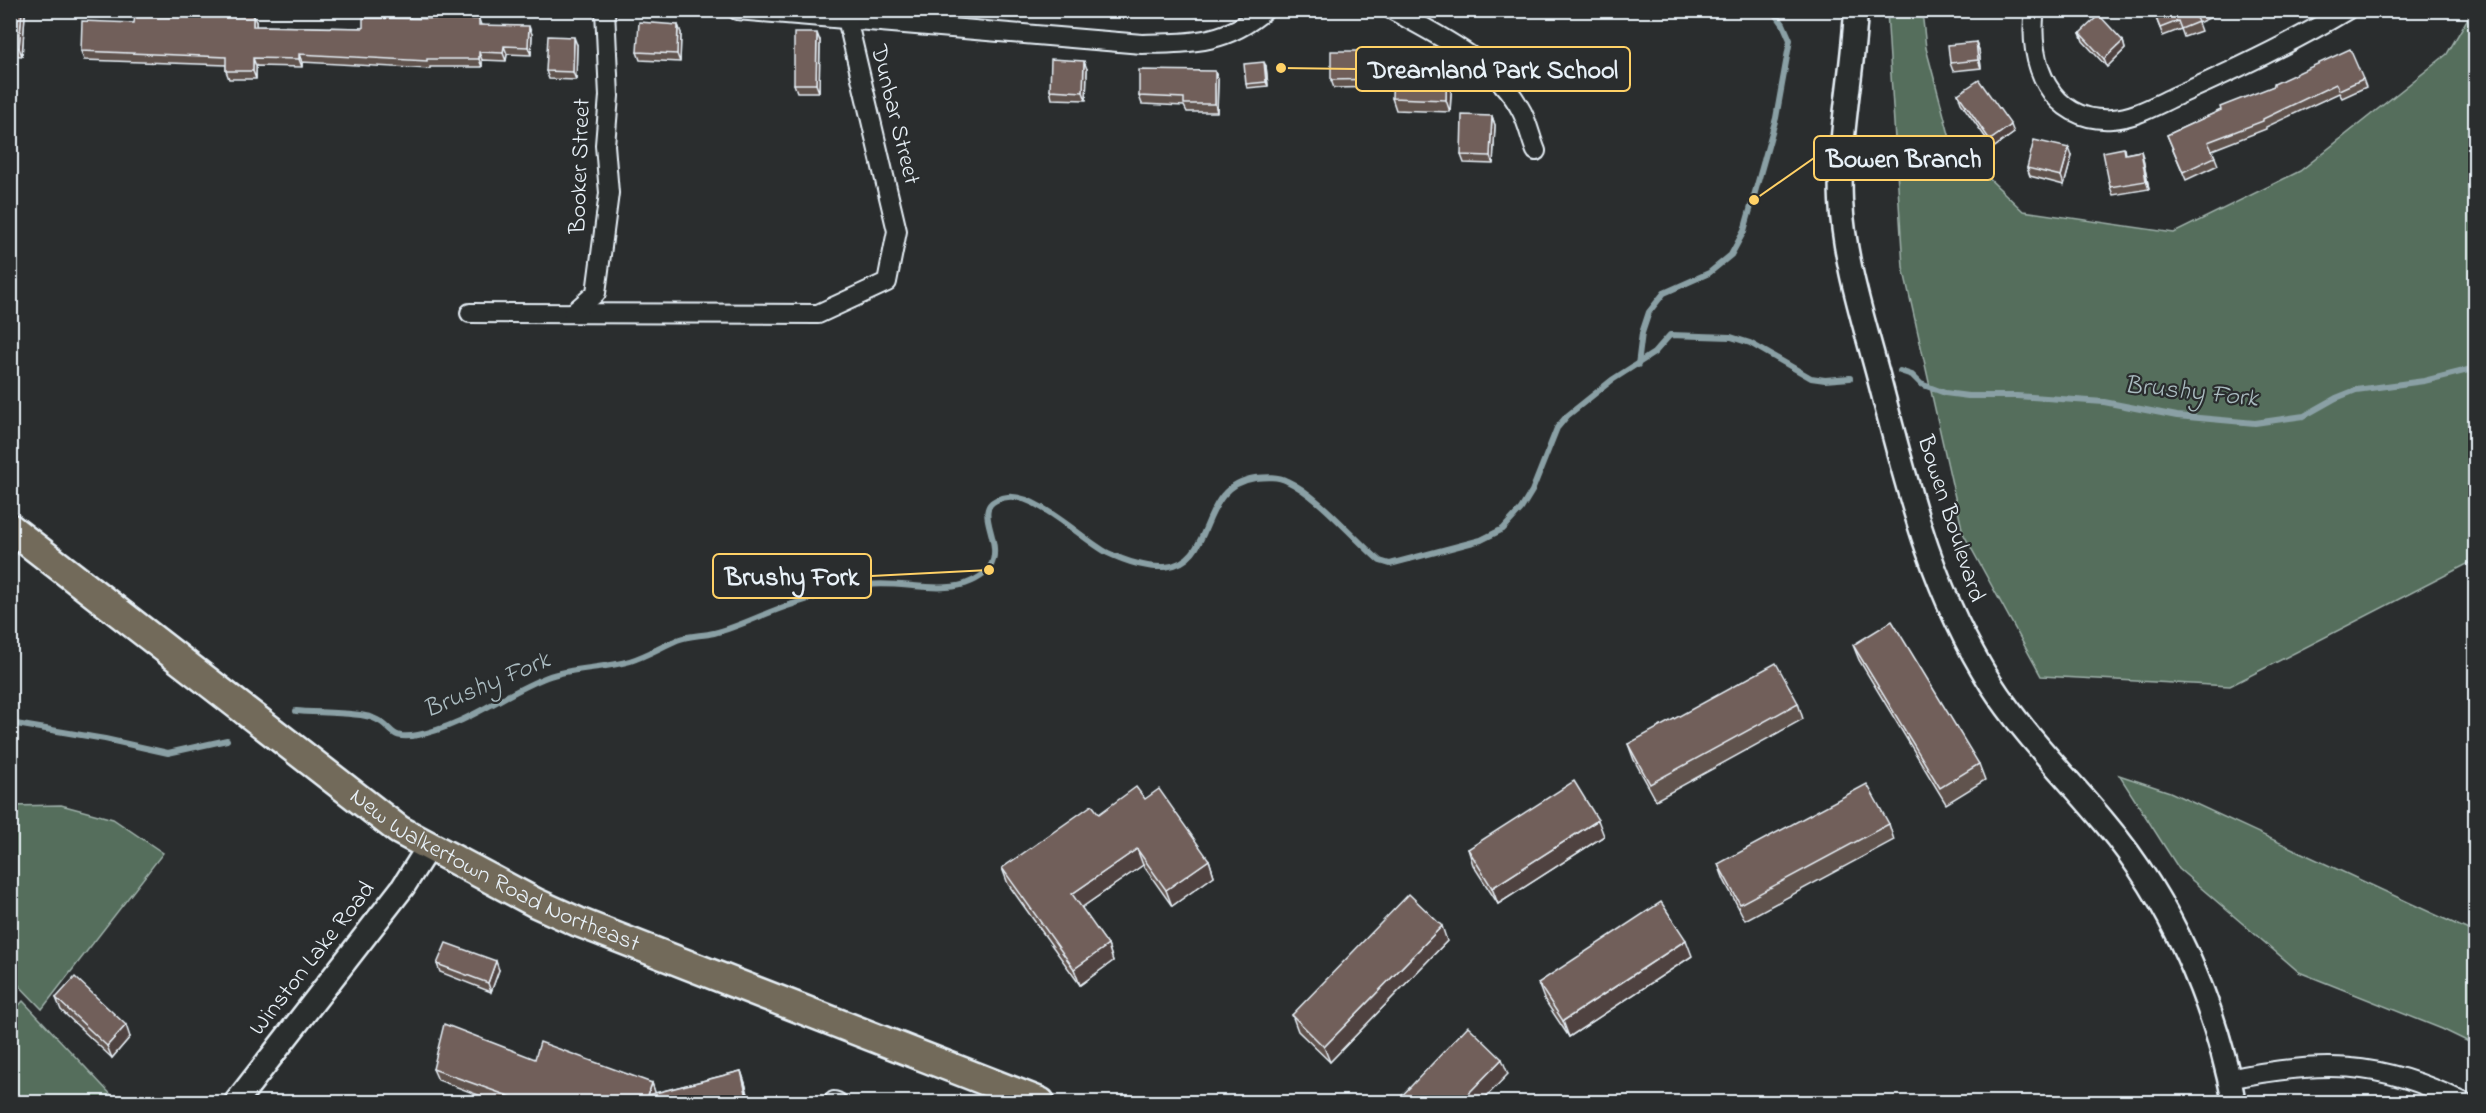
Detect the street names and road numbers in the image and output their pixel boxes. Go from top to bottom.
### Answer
street label: Dunbar Street [860,41,928,188]
street label: Booker Street [561,98,601,235]
street label: Bowen Boulevard [1906,430,1994,607]
street label: New Walkertown Road Northeast [342,780,645,962]
street label: Winston Lake Road [241,874,385,1044]

